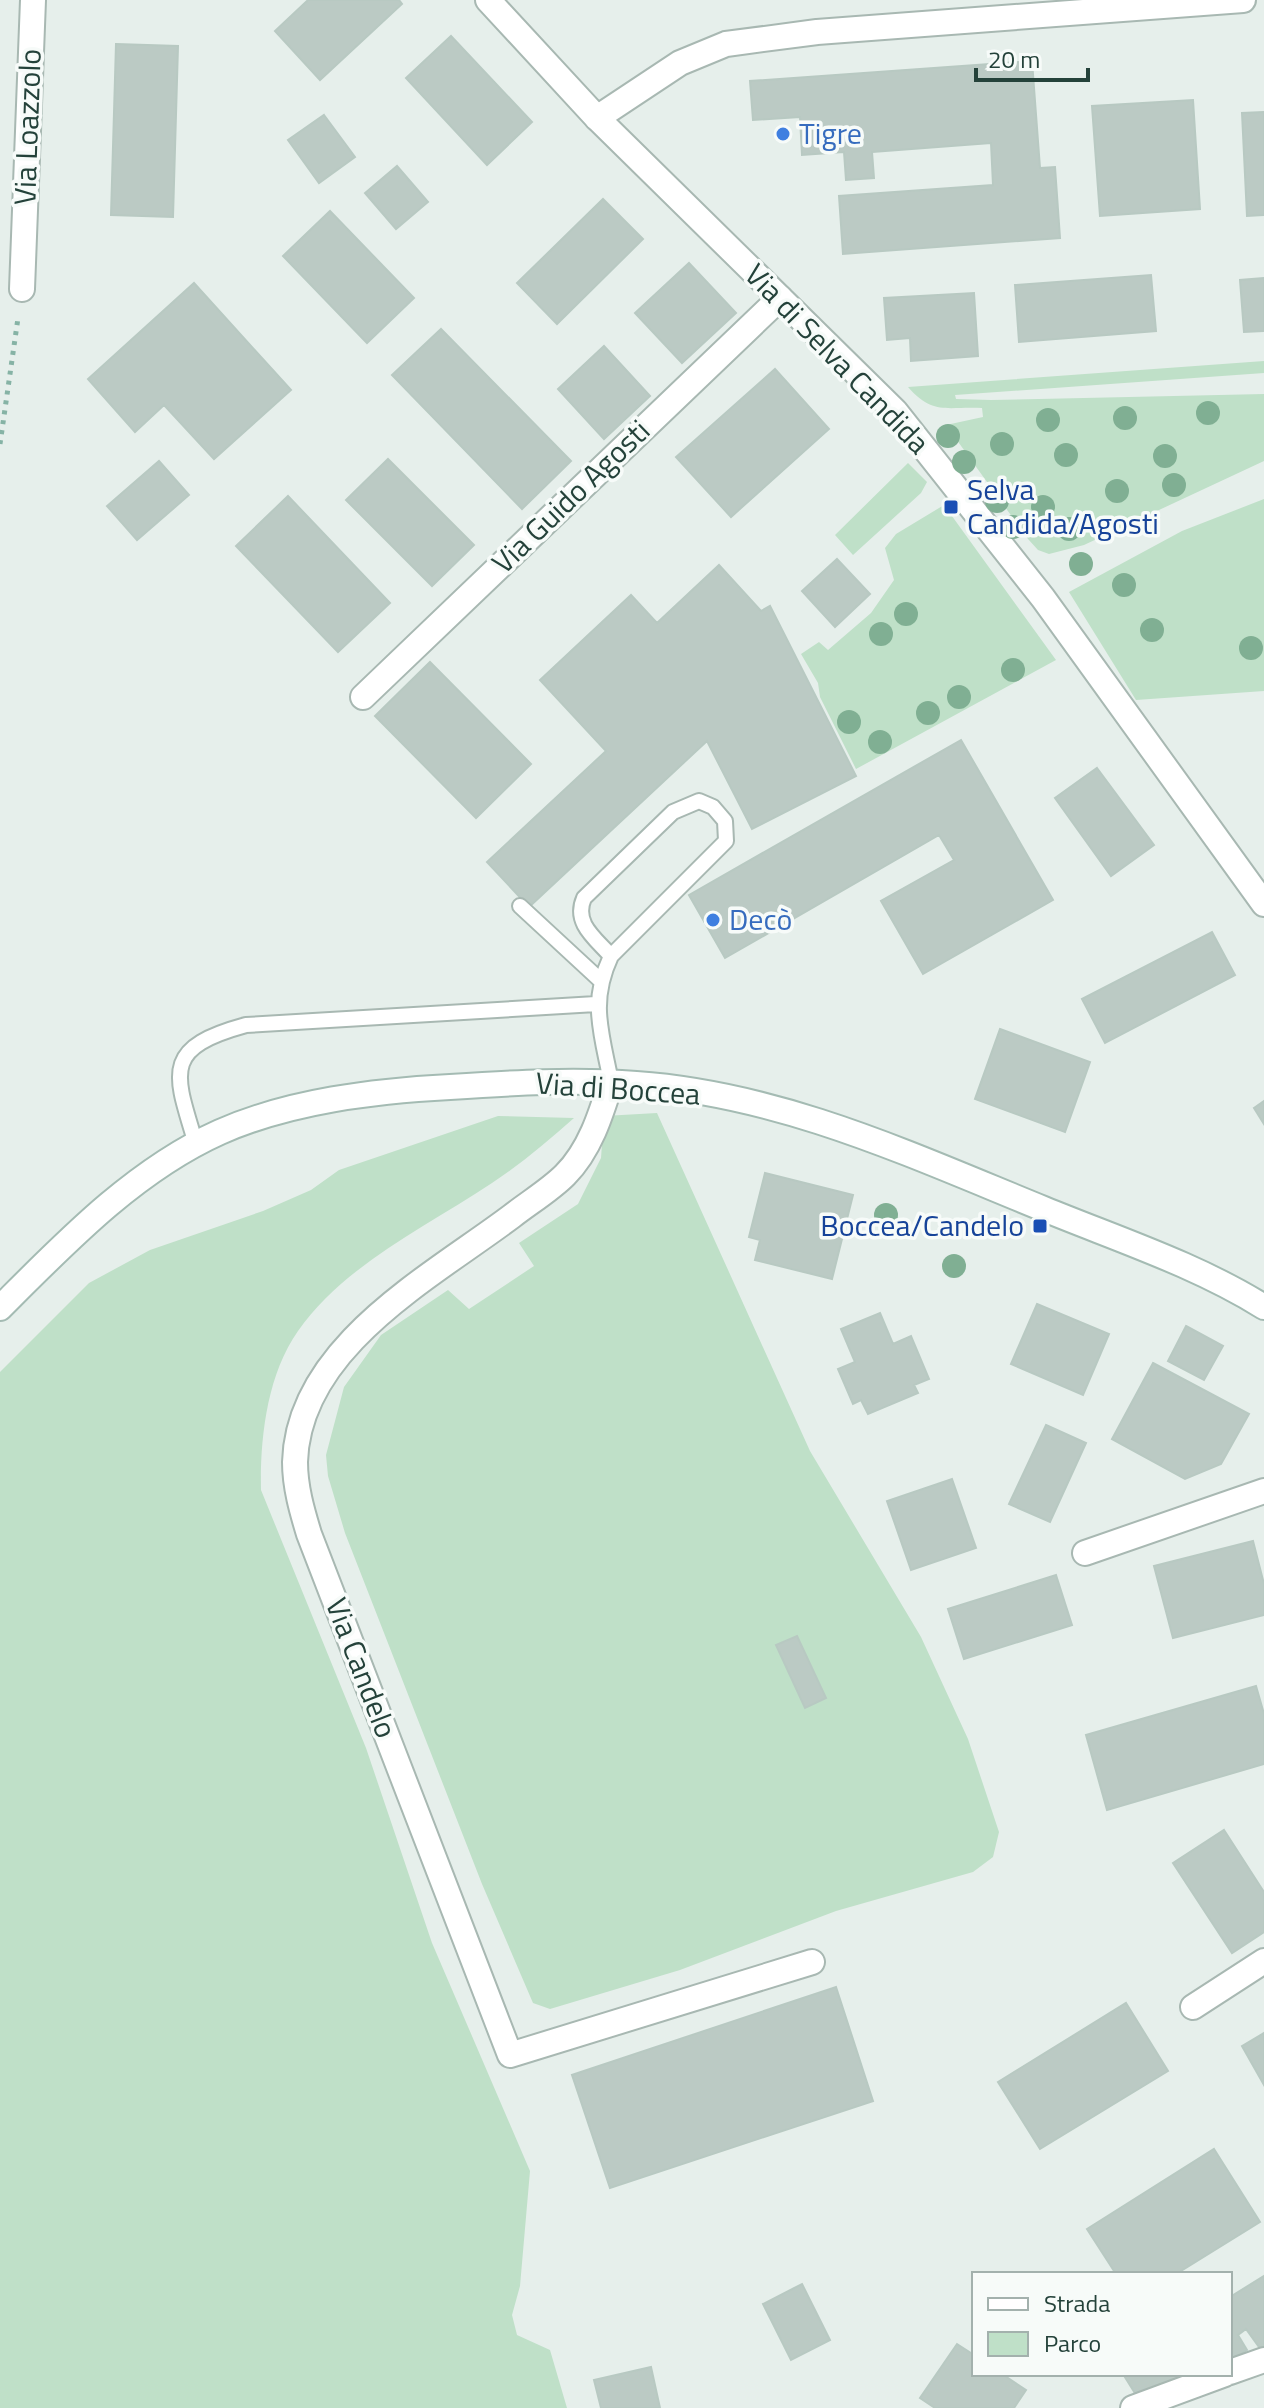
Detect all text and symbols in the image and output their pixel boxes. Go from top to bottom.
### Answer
scale bar [976,32,1088,82]
text: 20 m [988,41,1040,77]
street label: Via Loazzolo [1,48,53,206]
place label: Tigre [799,110,862,156]
marker: Tigre [774,125,792,143]
street label: Via di Selva Candida [734,253,941,464]
street label: Via Guido Agosti [481,409,660,584]
place label: Selva Candida/Agosti [967,466,1159,546]
marker: Selva Candida/Agosti [942,498,960,516]
place label: Decò [729,896,792,942]
marker: Decò [704,911,722,929]
street label: Via di Boccea [534,1059,702,1117]
place label: Boccea/Candelo [820,1202,1024,1248]
marker: Boccea/Candelo [1031,1217,1049,1235]
street label: Via Candelo [314,1591,410,1744]
legend [972,2272,1232,2376]
text: Strada [1044,2285,1110,2321]
text: Parco [1044,2325,1101,2361]

